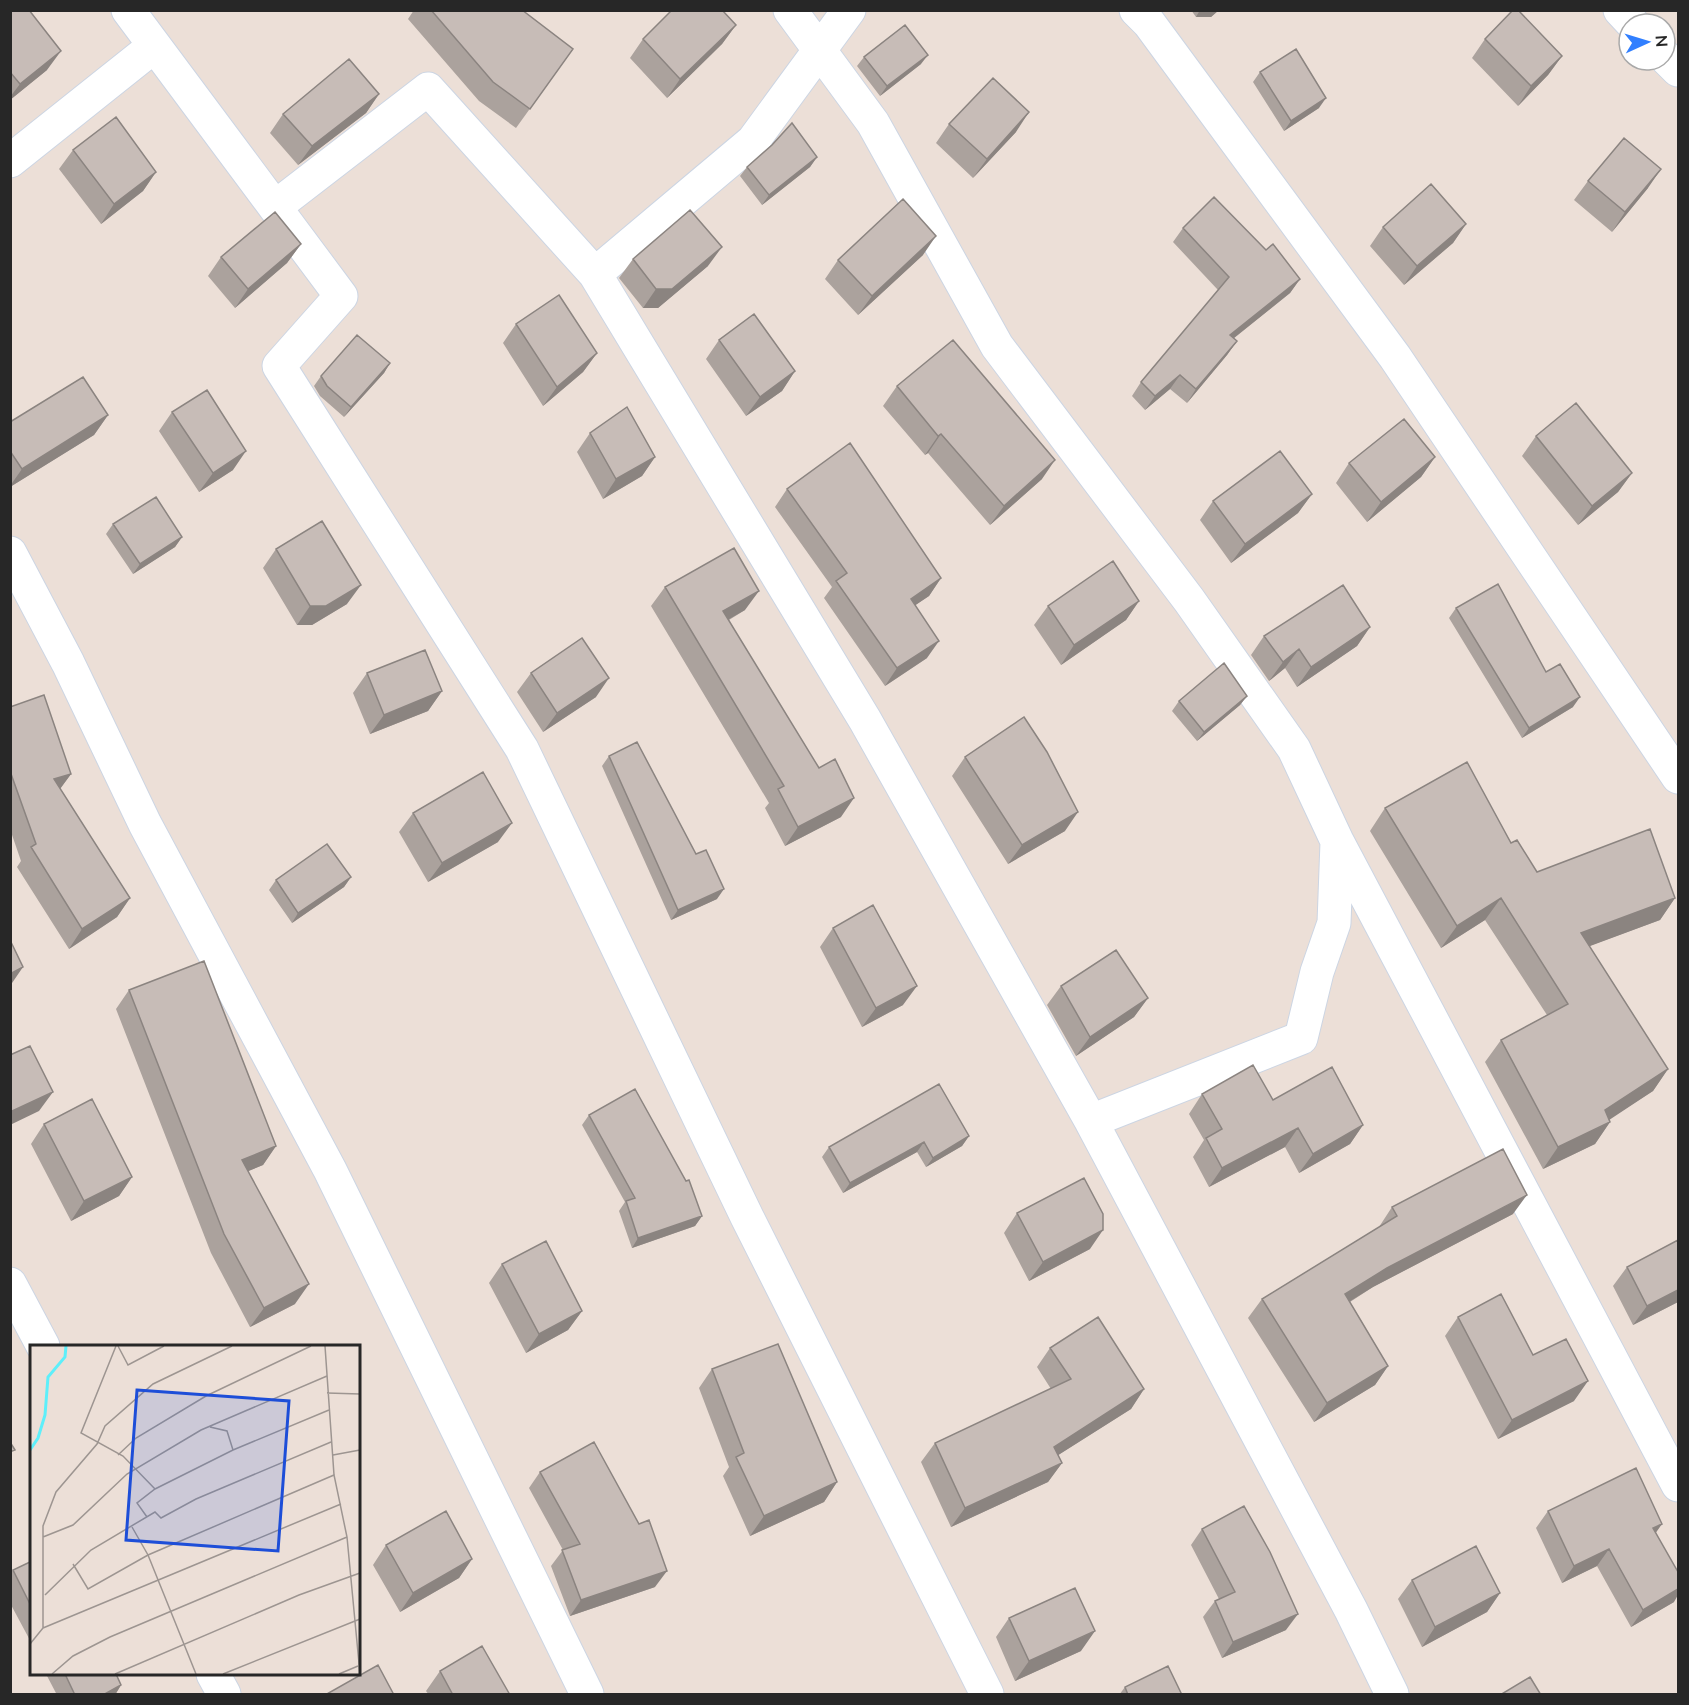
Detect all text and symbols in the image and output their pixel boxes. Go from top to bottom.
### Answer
north arrow [1617,12,1677,72]
text: N [1650,34,1672,48]
inset map [30,1345,360,1675]

